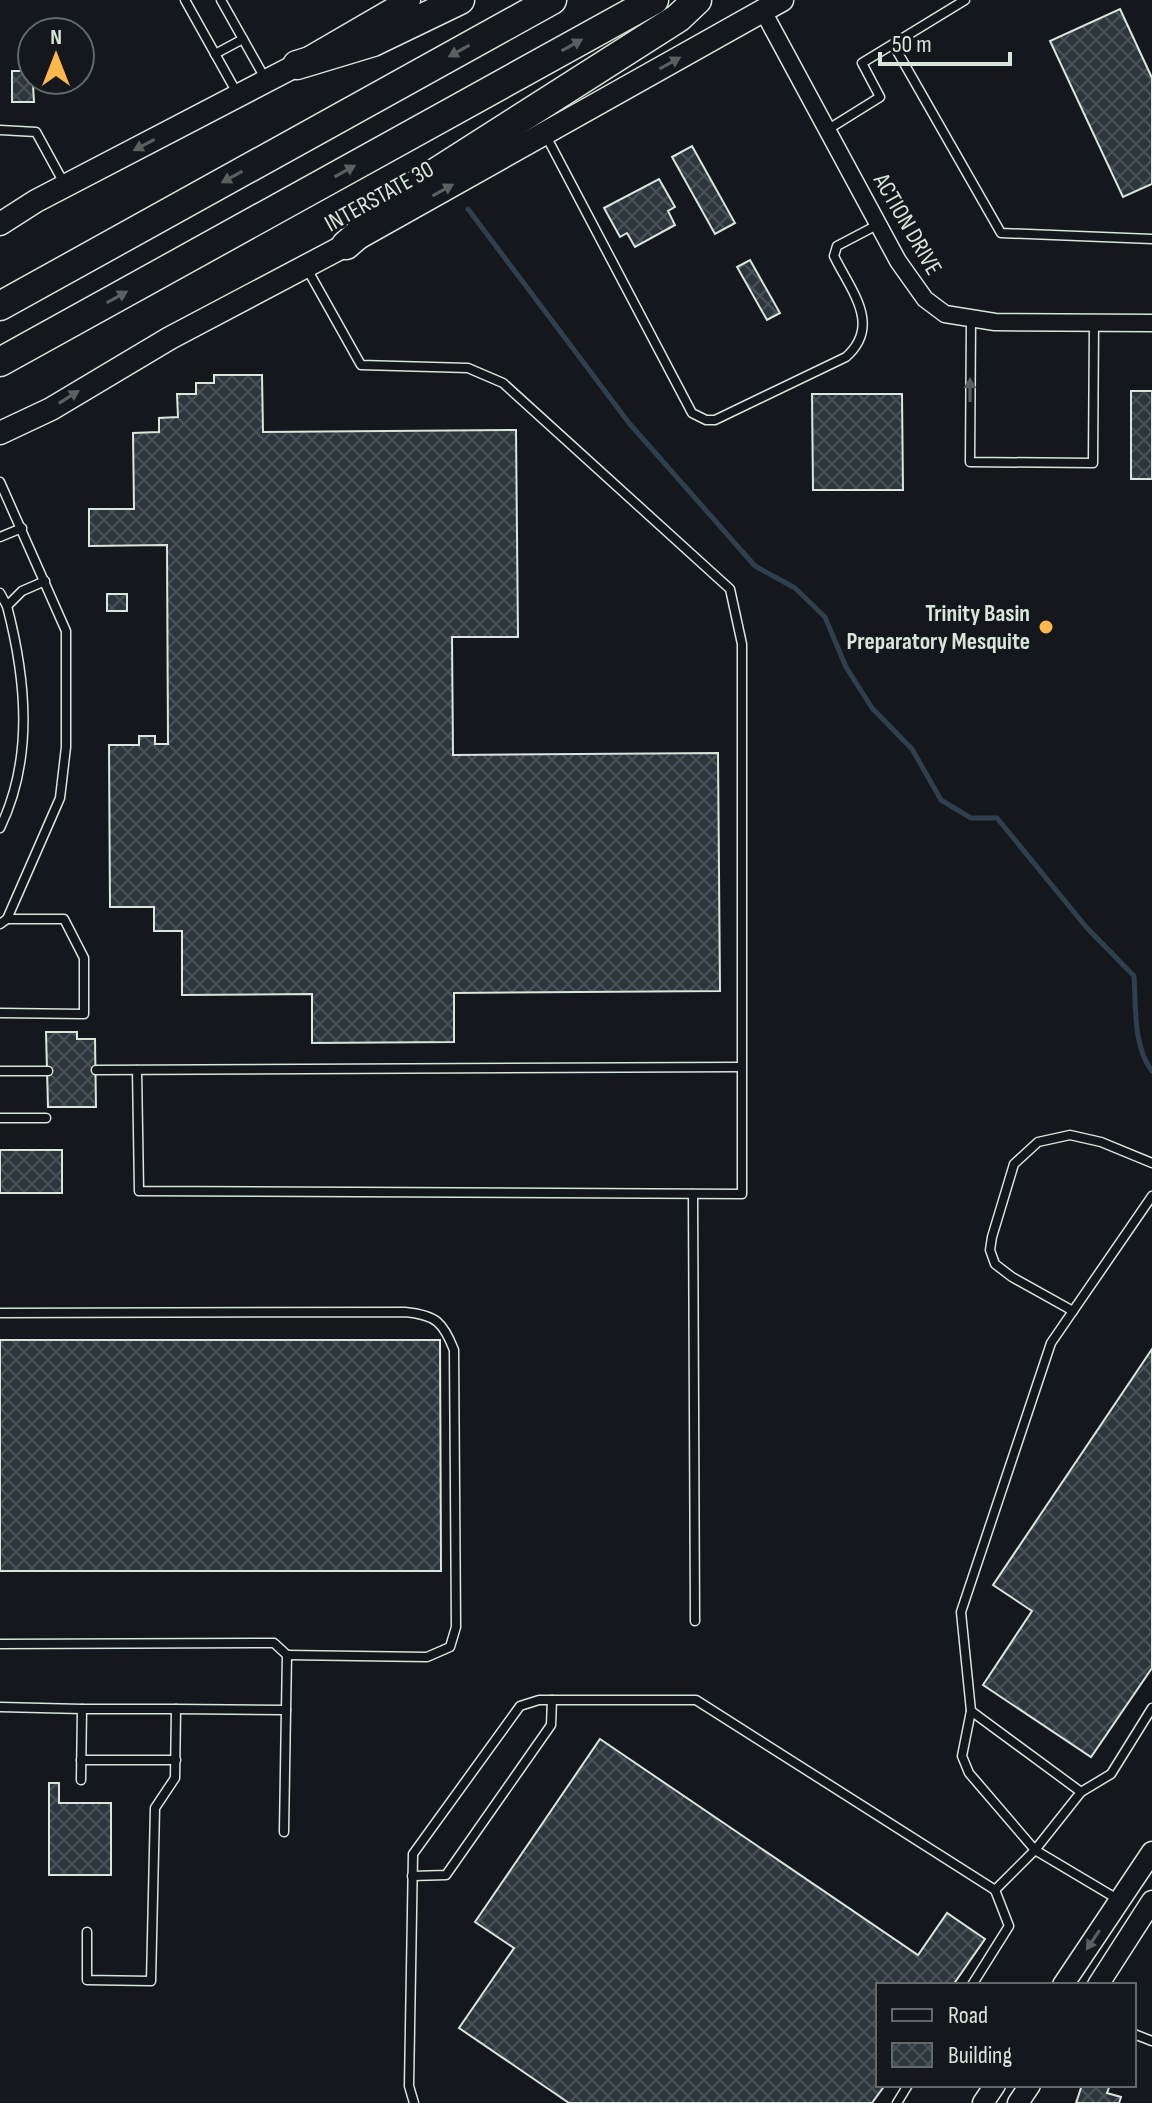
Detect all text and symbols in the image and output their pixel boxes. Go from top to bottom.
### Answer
north arrow [16,16,96,96]
scale bar [880,16,1010,66]
text: N [50,24,62,51]
text: 50 m [892,30,932,59]
one-way arrow [561,39,584,52]
one-way arrow [448,44,470,58]
one-way arrow [659,56,681,70]
one-way arrow [133,138,156,151]
street label: INTERSTATE 30 [320,155,439,238]
one-way arrow [334,164,356,178]
street label: ACTION DRIVE [866,167,948,280]
one-way arrow [221,170,243,184]
one-way arrow [432,183,455,197]
one-way arrow [106,290,129,304]
one-way arrow [964,377,976,402]
one-way arrow [58,391,80,405]
place label: Trinity Basin Preparatory Mesquite [847,599,1030,656]
marker: Trinity Basin Preparatory Mesquite [1037,618,1055,636]
one-way arrow [1086,1929,1101,1951]
legend [876,1983,1136,2087]
text: Road [948,2001,988,2030]
text: Building [948,2041,1012,2070]

